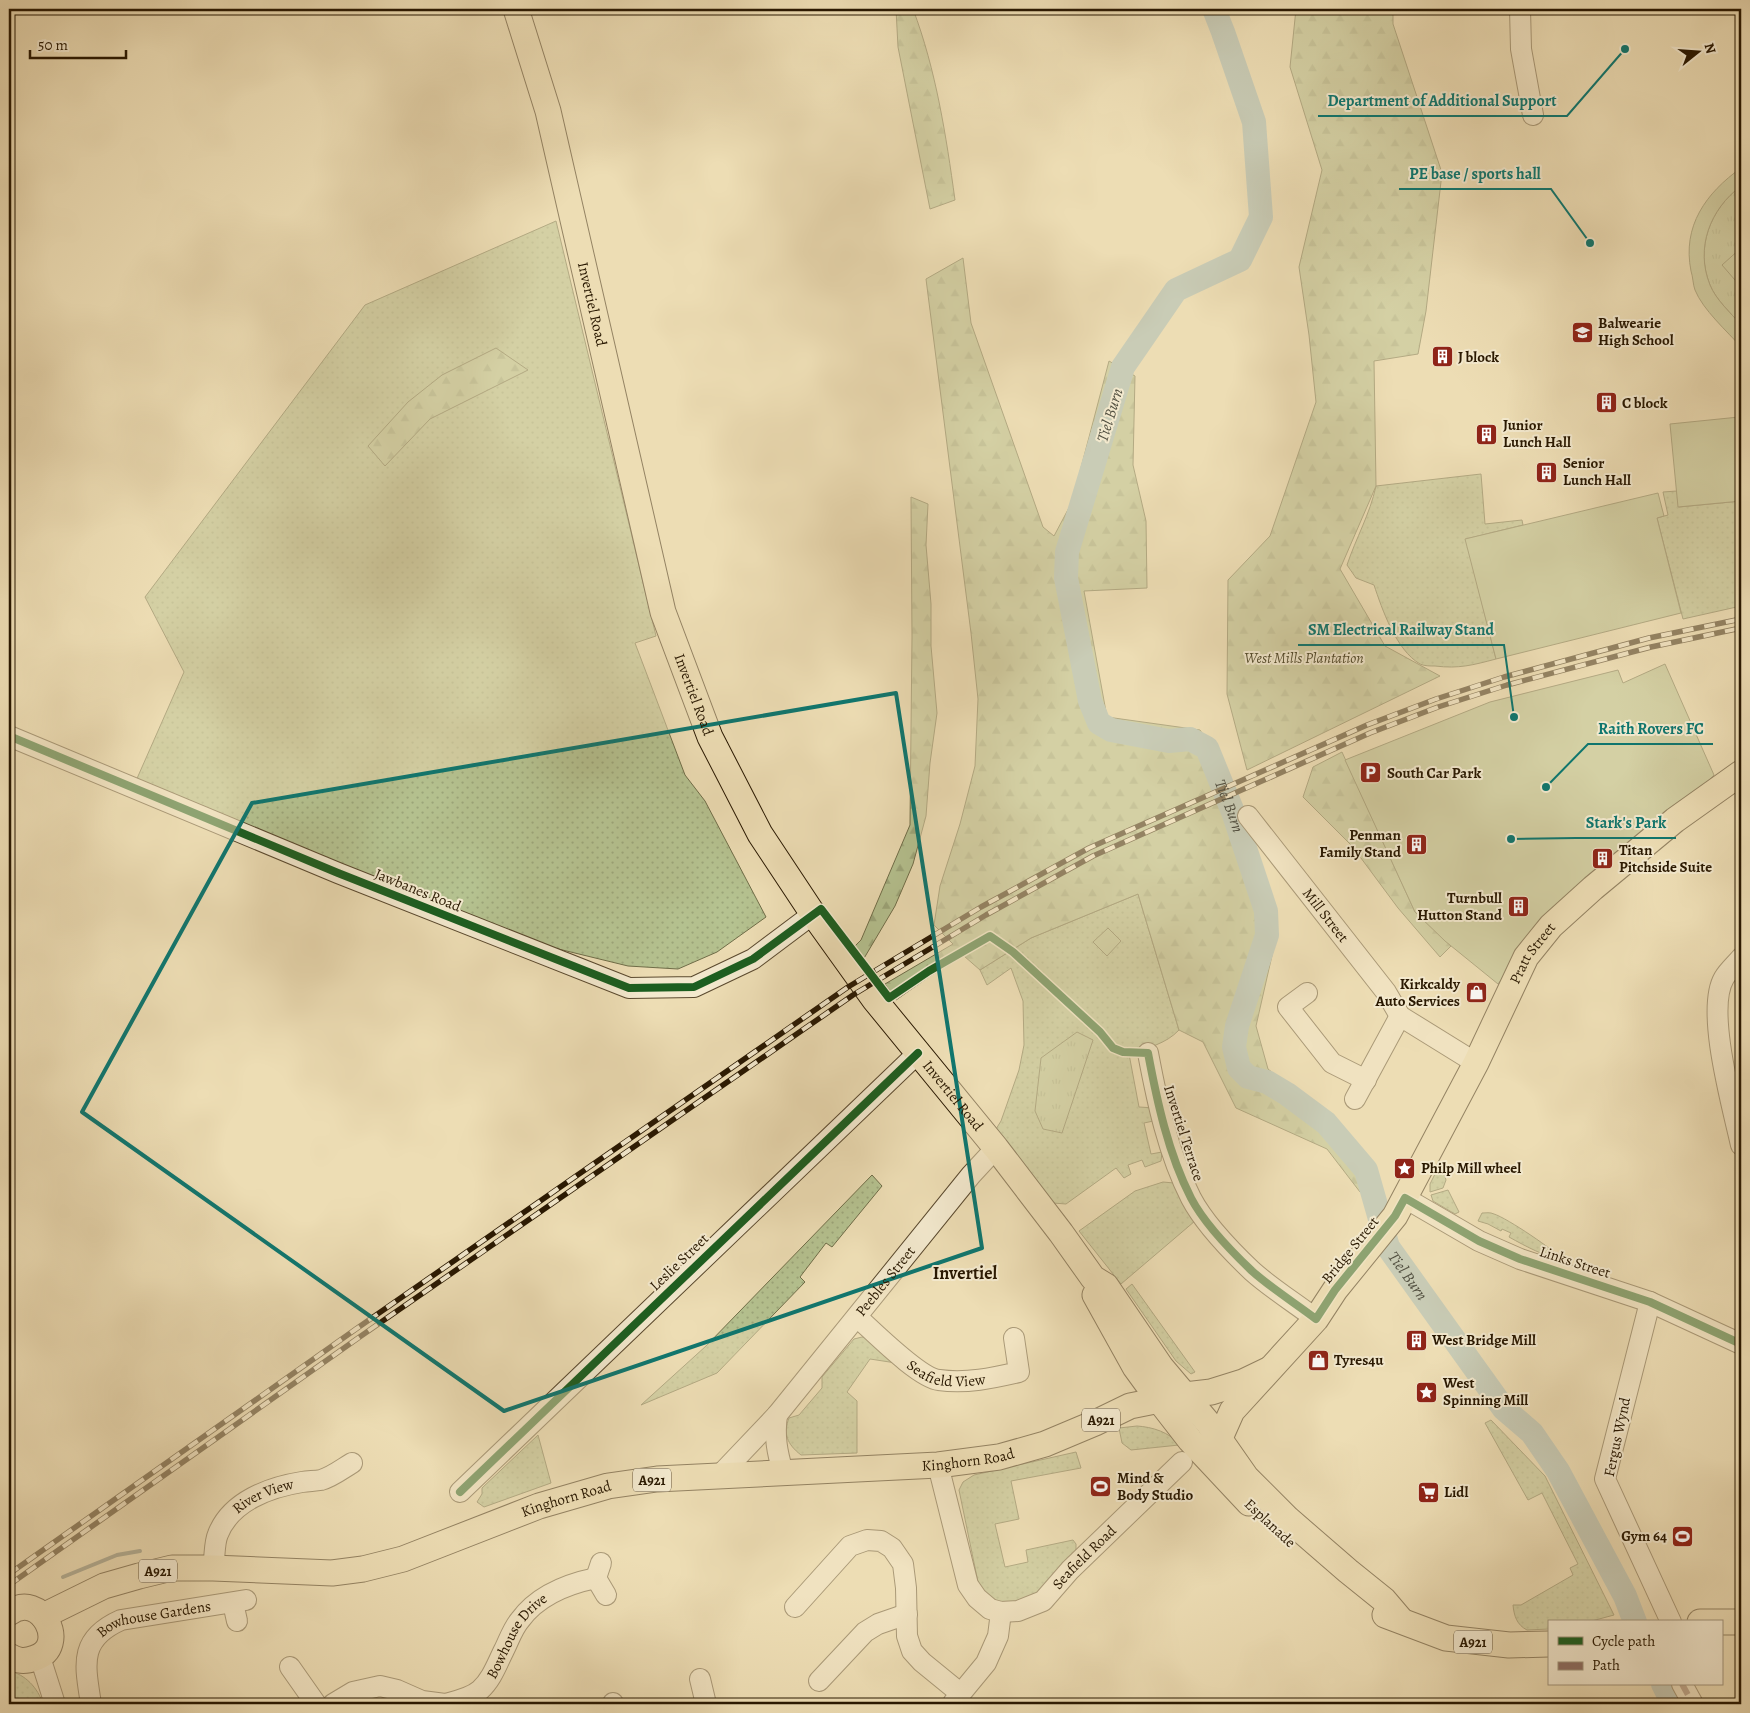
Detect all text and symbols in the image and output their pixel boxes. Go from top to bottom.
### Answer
scale bar [30,28,126,60]
north arrow [1672,28,1722,78]
text: 50 m [38,35,68,55]
text: N [1699,41,1721,56]
callout: Department of Additional Support [1318,85,1567,116]
text: Department of Additional Support [1327,90,1557,112]
callout: PE base / sports hall [1399,158,1551,189]
text: PE base / sports hall [1409,163,1542,185]
street label: Invertiel Road [573,260,612,349]
place label: Balwearie High School [1598,313,1674,350]
school or university icon: Balwearie High School [1570,320,1594,344]
building icon: J block [1430,345,1454,369]
place label: J block [1458,347,1499,367]
water label: Tiel Burn [1091,386,1129,445]
building icon: C block [1594,391,1618,415]
place label: C block [1622,393,1668,413]
place label: Junior Lunch Hall [1503,415,1571,452]
building icon: Junior Lunch Hall [1475,422,1499,446]
place label: Senior Lunch Hall [1563,453,1631,490]
building icon: Senior Lunch Hall [1535,460,1559,484]
callout: SM Electrical Railway Stand [1298,614,1504,645]
text: SM Electrical Railway Stand [1308,619,1495,641]
park label: West Mills Plantation [1244,648,1364,668]
street label: Invertiel Road [670,651,719,739]
callout: Raith Rovers FC [1588,713,1713,744]
text: Raith Rovers FC [1598,718,1704,740]
parking icon: South Car Park [1359,761,1383,785]
place label: South Car Park [1387,763,1481,783]
water label: Tiel Burn [1209,776,1249,835]
callout: Stark's Park [1576,807,1676,838]
text: Stark's Park [1586,812,1667,834]
place label: Penman Family Stand [1319,825,1402,862]
building icon: Penman Family Stand [1405,832,1429,856]
place label: Titan Pitchside Suite [1619,840,1712,877]
building icon: Titan Pitchside Suite [1591,847,1615,871]
street label: Jawbanes Road [372,864,465,917]
street label: Mill Street [1298,884,1353,947]
place label: Turnbull Hutton Stand [1417,888,1503,925]
building icon: Turnbull Hutton Stand [1506,895,1530,919]
street label: Pratt Street [1505,918,1560,987]
place label: Kirkcaldy Auto Services [1375,974,1461,1011]
shop icon: Kirkcaldy Auto Services [1464,981,1488,1005]
street label: Invertiel Road [918,1056,989,1136]
street label: Invertiel Terrace [1159,1082,1209,1184]
place icon: Philp Mill wheel [1393,1156,1417,1180]
place label: Philp Mill wheel [1421,1158,1521,1178]
street label: Bridge Street [1317,1212,1383,1288]
street label: Leslie Street [645,1229,713,1295]
street label: Links Street [1537,1241,1613,1283]
street label: Peebles Street [851,1242,920,1320]
water label: Tiel Burn [1383,1247,1433,1305]
district label: Invertiel [933,1261,997,1285]
building icon: West Bridge Mill [1404,1328,1428,1352]
place label: West Bridge Mill [1431,1330,1536,1350]
shop icon: Tyres4u [1306,1348,1330,1372]
place label: Tyres4u [1334,1350,1384,1370]
street label: Seafield View [903,1355,987,1391]
place label: West Spinning Mill [1442,1373,1528,1410]
place icon: West Spinning Mill [1415,1380,1439,1404]
street label: Fergus Wynd [1599,1395,1635,1479]
road number: A921 [1082,1408,1120,1432]
street label: Kinghorn Road [921,1443,1018,1476]
road number: A921 [633,1468,671,1492]
place label: Mind & Body Studio [1117,1468,1193,1505]
street label: River View [228,1474,296,1518]
street label: Kinghorn Road [518,1475,614,1522]
sports icon: Mind & Body Studio [1089,1475,1113,1499]
supermarket icon: Lidl [1416,1480,1440,1504]
place label: Lidl [1444,1482,1468,1502]
street label: Esplanade [1240,1494,1300,1552]
street label: Seafield Road [1048,1520,1121,1594]
sports icon: Gym 64 [1671,1524,1695,1548]
place label: Gym 64 [1621,1526,1667,1546]
road number: A921 [139,1560,177,1582]
street label: Bowhouse Drive [482,1588,551,1682]
street label: Bowhouse Gardens [92,1596,212,1642]
legend [1548,1620,1722,1686]
road number: A921 [1454,1630,1492,1654]
text: Cycle path [1592,1631,1655,1651]
text: Path [1592,1655,1620,1675]

